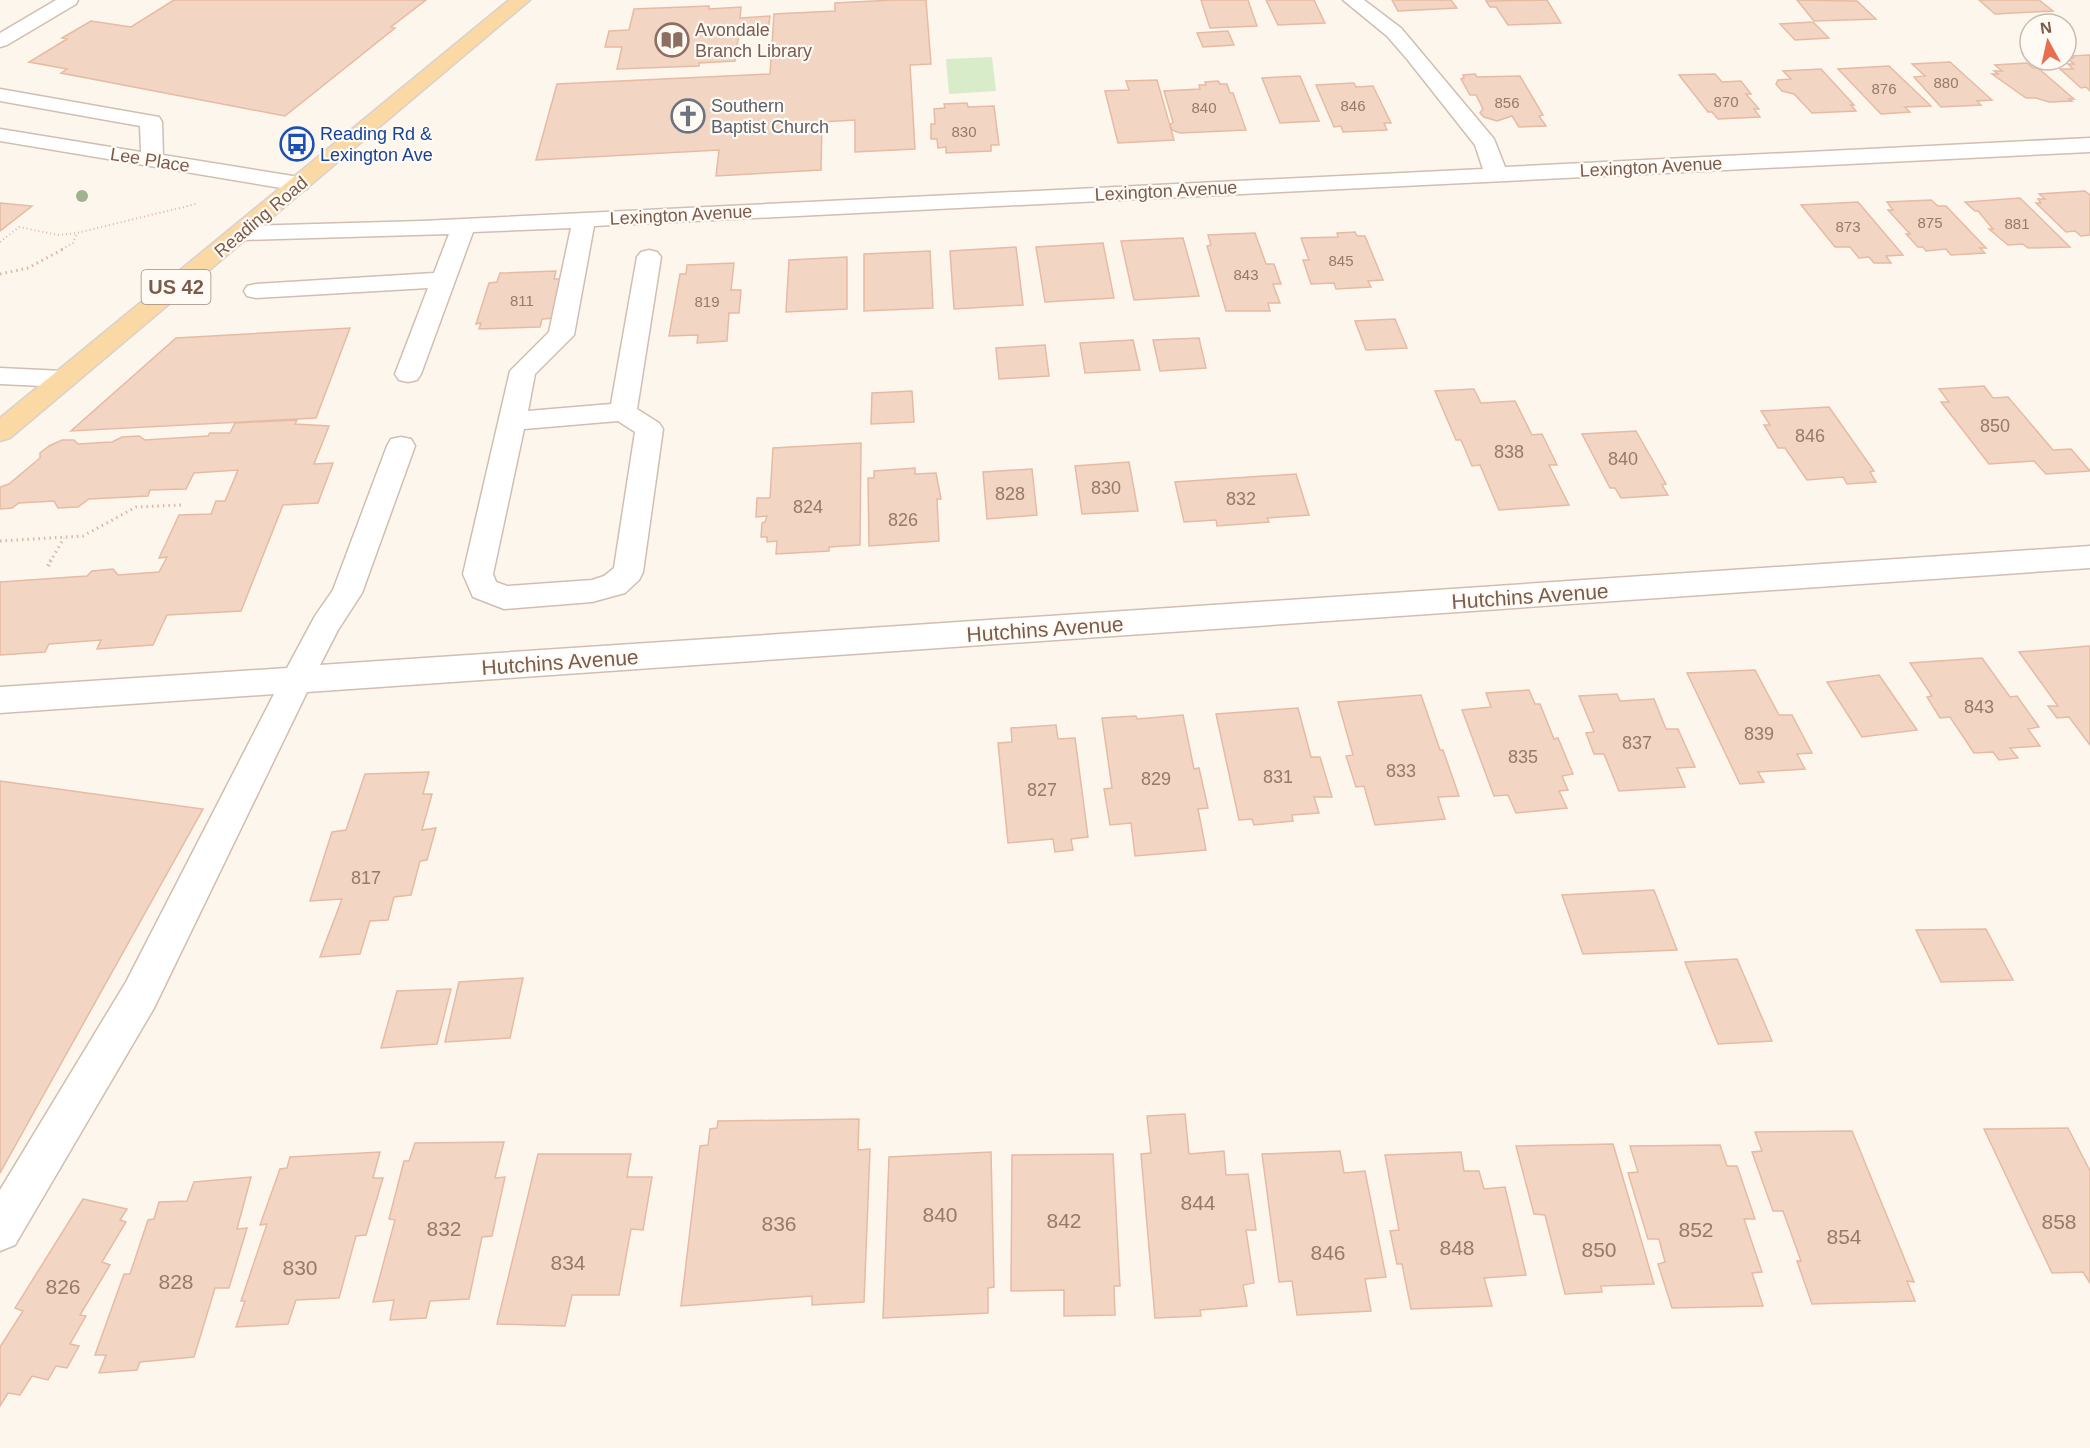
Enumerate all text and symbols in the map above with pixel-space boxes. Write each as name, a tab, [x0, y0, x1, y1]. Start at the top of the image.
north arrow	[2018, 12, 2078, 72]
text: N	[2039, 18, 2053, 37]
place label: Avondale Branch Library	[695, 20, 812, 61]
library icon: Avondale Branch Library	[654, 22, 690, 58]
house number: 880	[1933, 74, 1959, 91]
house number: 876	[1871, 80, 1897, 97]
house number: 870	[1713, 93, 1739, 110]
house number: 856	[1494, 94, 1520, 111]
place label: Southern Baptist Church	[711, 96, 829, 137]
house number: 846	[1340, 97, 1366, 114]
church icon: Southern Baptist Church	[670, 98, 706, 134]
house number: 840	[1191, 99, 1217, 116]
house number: 830	[951, 123, 977, 140]
place label: Reading Rd & Lexington Ave	[320, 124, 433, 165]
bus stop icon: Reading Rd & Lexington Ave	[279, 126, 315, 162]
street label: Lee Place	[109, 144, 191, 176]
street label: Lexington Avenue	[1579, 153, 1723, 181]
street label: Reading Road	[210, 172, 312, 262]
street label: Lexington Avenue	[1094, 177, 1238, 205]
street label: Lexington Avenue	[609, 201, 753, 229]
house number: 875	[1917, 214, 1943, 231]
house number: 881	[2004, 215, 2030, 232]
house number: 873	[1835, 218, 1861, 235]
house number: 845	[1328, 252, 1354, 269]
house number: 843	[1233, 266, 1259, 283]
road number: US 42	[142, 270, 210, 304]
house number: 811	[510, 292, 534, 309]
house number: 819	[694, 293, 720, 310]
house number: 850	[1980, 416, 2010, 436]
house number: 846	[1795, 426, 1825, 446]
house number: 838	[1494, 442, 1524, 462]
house number: 840	[1608, 449, 1638, 469]
house number: 830	[1091, 478, 1121, 498]
house number: 828	[995, 484, 1025, 504]
house number: 832	[1226, 489, 1256, 509]
house number: 824	[793, 497, 823, 517]
house number: 826	[888, 510, 918, 530]
street label: Hutchins Avenue	[1451, 579, 1609, 613]
street label: Hutchins Avenue	[966, 612, 1124, 646]
street label: Hutchins Avenue	[481, 645, 639, 679]
house number: 843	[1964, 697, 1994, 717]
house number: 839	[1744, 724, 1774, 744]
house number: 837	[1622, 733, 1652, 753]
house number: 835	[1508, 747, 1538, 767]
house number: 833	[1386, 761, 1416, 781]
house number: 831	[1263, 767, 1293, 787]
house number: 829	[1141, 769, 1171, 789]
house number: 827	[1027, 780, 1057, 800]
house number: 817	[351, 868, 381, 888]
house number: 844	[1180, 1191, 1216, 1214]
house number: 840	[922, 1203, 958, 1226]
house number: 842	[1046, 1209, 1082, 1232]
house number: 858	[2041, 1210, 2077, 1233]
house number: 836	[761, 1212, 797, 1235]
house number: 832	[426, 1217, 462, 1240]
house number: 852	[1678, 1218, 1714, 1241]
house number: 854	[1826, 1225, 1862, 1248]
house number: 848	[1439, 1236, 1475, 1259]
house number: 850	[1581, 1238, 1617, 1261]
house number: 846	[1310, 1241, 1346, 1264]
house number: 834	[550, 1251, 586, 1274]
house number: 830	[282, 1256, 318, 1279]
house number: 828	[158, 1270, 194, 1293]
house number: 826	[45, 1275, 81, 1298]

